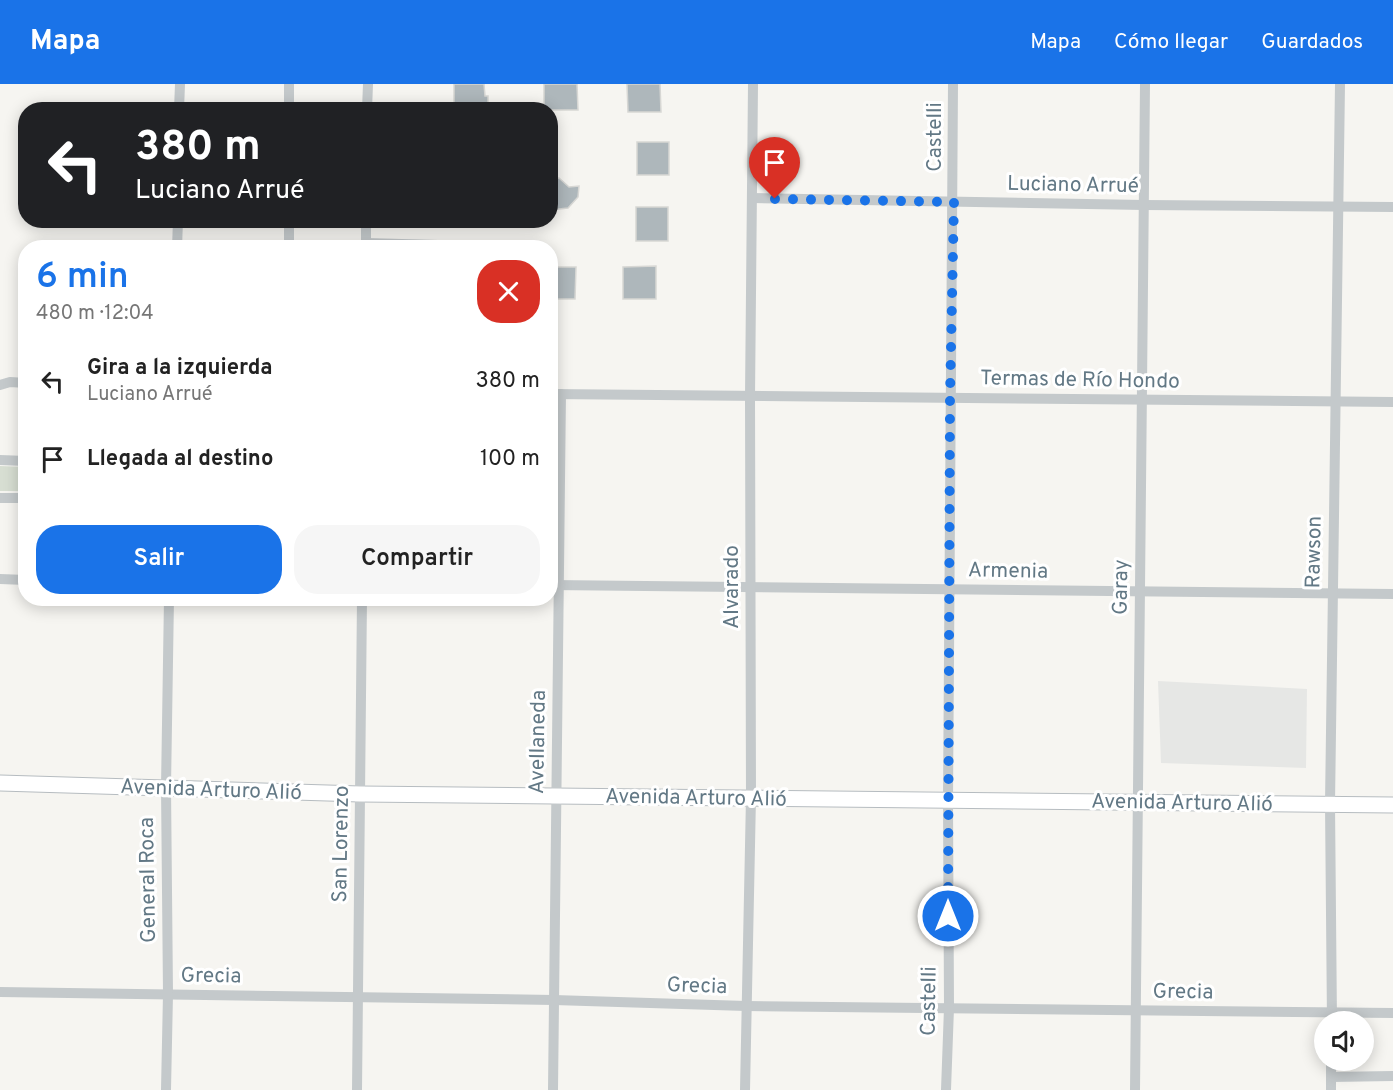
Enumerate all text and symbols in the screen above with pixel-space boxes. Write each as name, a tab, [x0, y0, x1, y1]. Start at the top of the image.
text: Mapa	[30, 24, 100, 60]
text: Mapa	[1030, 29, 1081, 56]
text: Cómo llegar	[1114, 29, 1228, 56]
text: Guardados	[1261, 29, 1363, 56]
street label: Castelli	[922, 102, 949, 172]
text: 380 m	[135, 122, 261, 175]
icon: left	[36, 126, 114, 204]
pin	[749, 137, 800, 199]
icon: arrive	[758, 146, 791, 179]
street label: Luciano Arrué	[1007, 171, 1139, 200]
text: Luciano Arrué	[135, 174, 305, 208]
text: 6 min	[36, 255, 129, 301]
button: close	[477, 260, 540, 323]
text: 480 m · 12:04	[36, 301, 154, 327]
text: Gira a la izquierda	[87, 355, 273, 382]
icon: left	[36, 365, 69, 398]
street label: Termas de Río Hondo	[980, 365, 1180, 396]
text: 380 m	[476, 368, 540, 395]
text: Luciano Arrué	[87, 382, 213, 408]
icon: arrive	[36, 443, 69, 476]
text: Llegada al destino	[87, 446, 273, 473]
text: 100 m	[480, 446, 540, 473]
street label: Rawson	[1300, 516, 1329, 589]
button: Salir	[36, 525, 282, 594]
button: Compartir	[294, 525, 540, 594]
street label: Alvarado	[719, 545, 746, 629]
street label: Armenia	[968, 557, 1048, 586]
street label: Garay	[1108, 559, 1135, 615]
street label: Avellaneda	[524, 690, 553, 794]
street label: Avenida Arturo Alió	[120, 774, 302, 807]
street label: Avenida Arturo Alió	[605, 783, 787, 814]
street label: San Lorenzo	[327, 785, 356, 903]
street label: Avenida Arturo Alió	[1091, 788, 1273, 819]
street label: General Roca	[134, 817, 163, 943]
position arrow	[916, 884, 980, 948]
street label: Grecia	[180, 962, 242, 991]
street label: Castelli	[915, 966, 944, 1036]
street label: Grecia	[666, 972, 728, 1001]
street label: Grecia	[1152, 978, 1214, 1007]
map controls	[1314, 1011, 1374, 1071]
button: sound	[1314, 1011, 1374, 1071]

